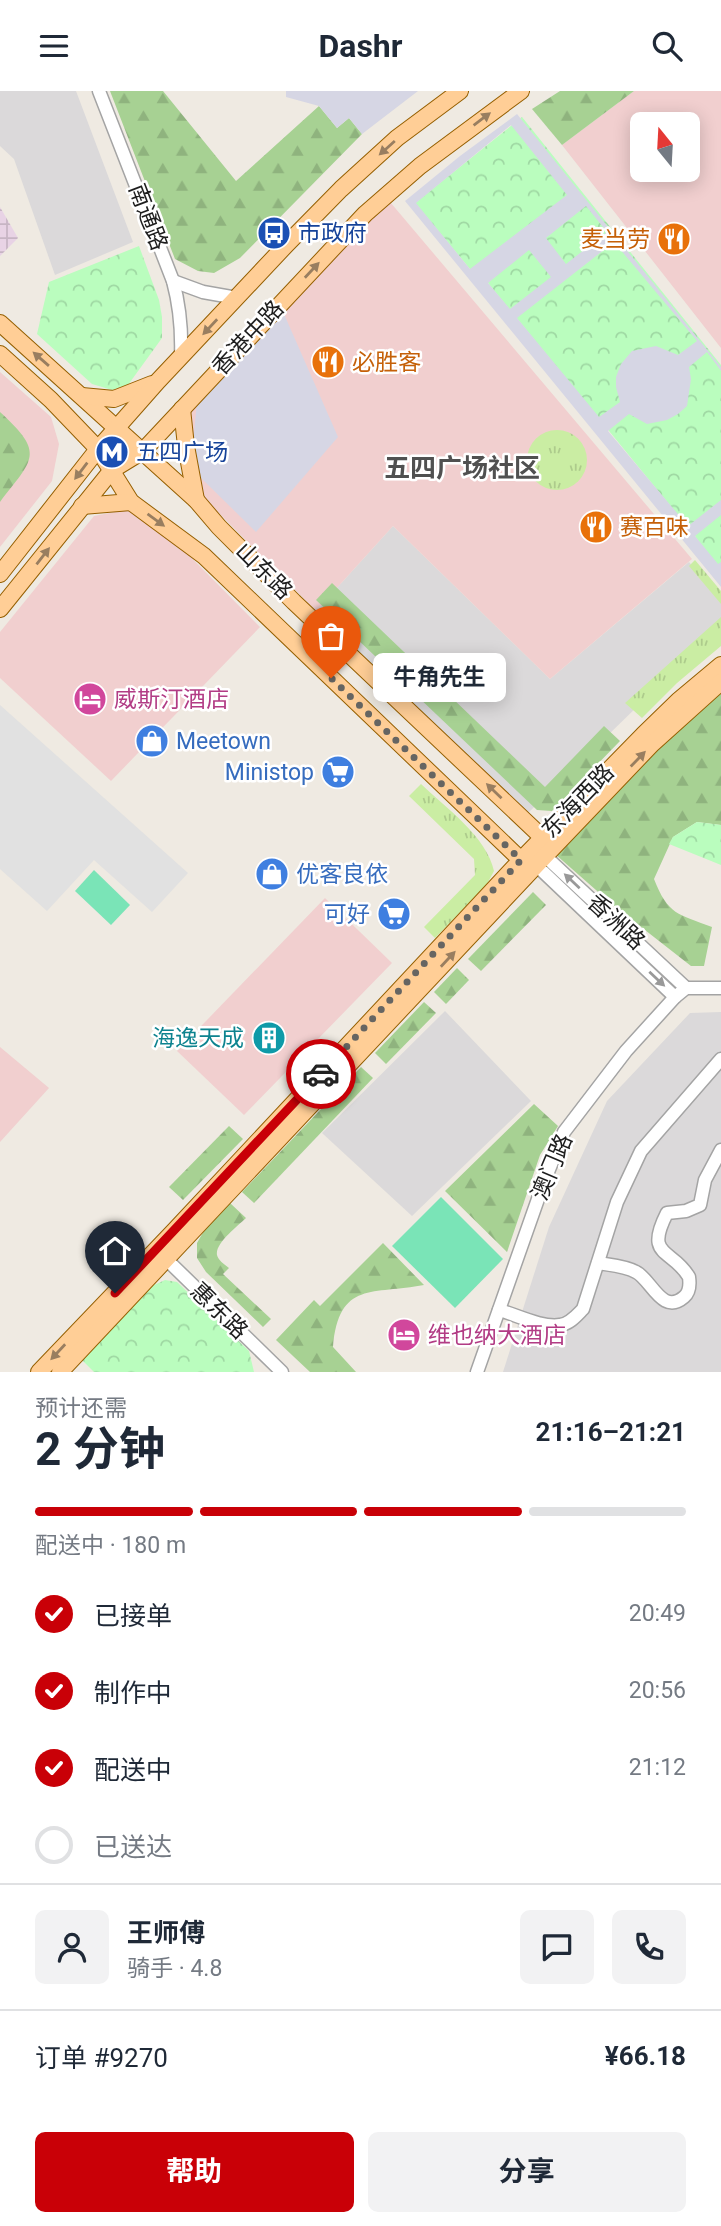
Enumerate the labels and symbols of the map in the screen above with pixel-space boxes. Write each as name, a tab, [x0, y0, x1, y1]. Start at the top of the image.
north arrow	[630, 112, 700, 182]
one-way arrow	[473, 113, 491, 127]
one-way arrow	[379, 139, 396, 155]
street label: 南通路	[123, 180, 173, 254]
bus stop icon: 市政府	[255, 214, 293, 252]
place label: 市政府	[298, 220, 367, 247]
restaurant icon: 麦当劳	[655, 220, 693, 258]
place label: 麦当劳	[581, 226, 650, 253]
one-way arrow	[304, 262, 320, 279]
street label: 香港中路	[207, 295, 289, 381]
one-way arrow	[202, 318, 218, 335]
restaurant icon: 必胜客	[309, 343, 347, 381]
place label: 必胜客	[352, 349, 421, 376]
one-way arrow	[32, 351, 50, 367]
metro station icon: 五四广场	[93, 433, 131, 471]
place label: 五四广场	[136, 439, 228, 466]
district label: 五四广场社区	[384, 453, 540, 483]
one-way arrow	[74, 461, 89, 479]
restaurant icon: 赛百味	[577, 508, 615, 546]
one-way arrow	[147, 513, 165, 527]
place label: 赛百味	[620, 514, 689, 541]
street label: 山东路	[230, 537, 298, 605]
one-way arrow	[35, 547, 49, 565]
pin	[301, 606, 361, 678]
callout: 牛角先生	[373, 653, 506, 703]
hotel icon: 威斯汀酒店	[71, 680, 109, 718]
place label: 威斯汀酒店	[114, 686, 229, 713]
shop icon: Meetown	[133, 722, 171, 760]
place label: Meetown	[176, 728, 271, 755]
one-way arrow	[630, 751, 646, 768]
supermarket icon: Ministop	[319, 753, 357, 791]
place label: Ministop	[225, 759, 314, 786]
street label: 东海西路	[536, 759, 620, 843]
one-way arrow	[486, 783, 503, 799]
shop icon: 优客良依	[253, 855, 291, 893]
place label: 优客良依	[296, 861, 388, 888]
one-way arrow	[564, 873, 581, 889]
street label: 香洲路	[582, 889, 650, 955]
supermarket icon: 可好	[375, 895, 413, 933]
place label: 可好	[324, 901, 370, 928]
one-way arrow	[439, 951, 455, 968]
one-way arrow	[648, 971, 665, 987]
building icon: 海逸天成	[250, 1019, 288, 1057]
place label: 海逸天成	[152, 1025, 244, 1052]
courier	[286, 1039, 356, 1109]
street label: 澳门路	[526, 1130, 578, 1204]
pin	[85, 1221, 145, 1293]
street label: 惠东路	[185, 1277, 253, 1345]
hotel icon: 维也纳大酒店	[385, 1316, 423, 1354]
place label: 维也纳大酒店	[428, 1322, 566, 1349]
one-way arrow	[51, 1343, 67, 1360]

